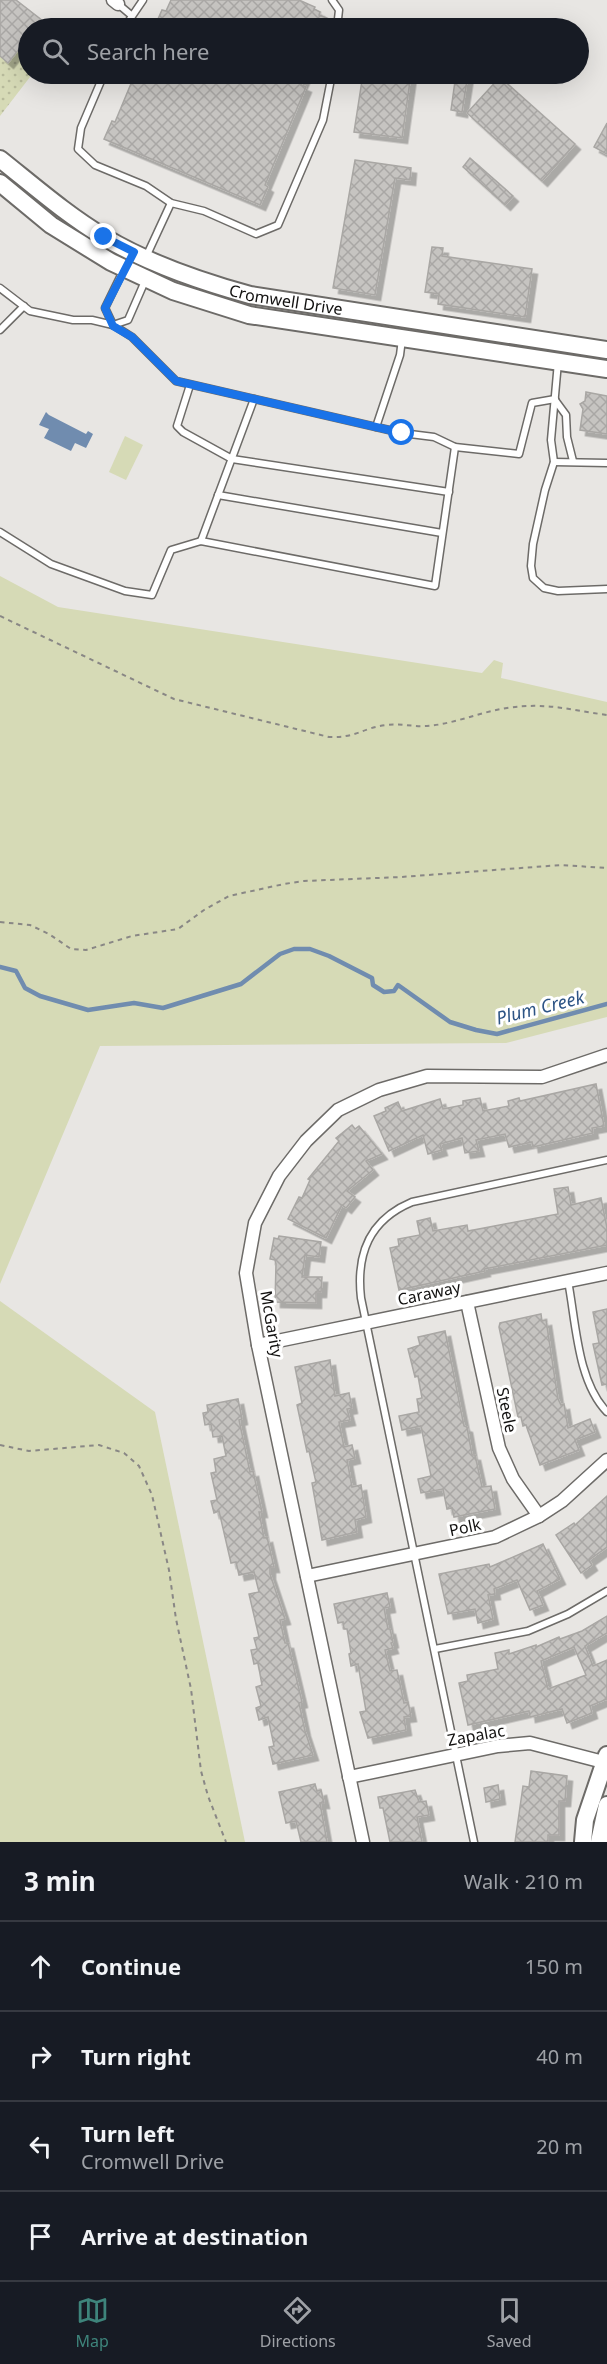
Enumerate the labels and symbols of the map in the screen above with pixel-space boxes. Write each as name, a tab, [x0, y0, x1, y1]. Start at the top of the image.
route end	[90, 223, 116, 249]
street label: Cromwell Drive	[227, 279, 344, 320]
route start	[388, 419, 414, 445]
water label: Plum Creek	[493, 984, 588, 1030]
street label: Caraway	[395, 1275, 463, 1310]
street label: McGarity	[255, 1289, 289, 1360]
street label: Steele	[491, 1385, 523, 1435]
street label: Polk	[447, 1513, 483, 1541]
street label: Zapalac	[446, 1719, 507, 1751]

